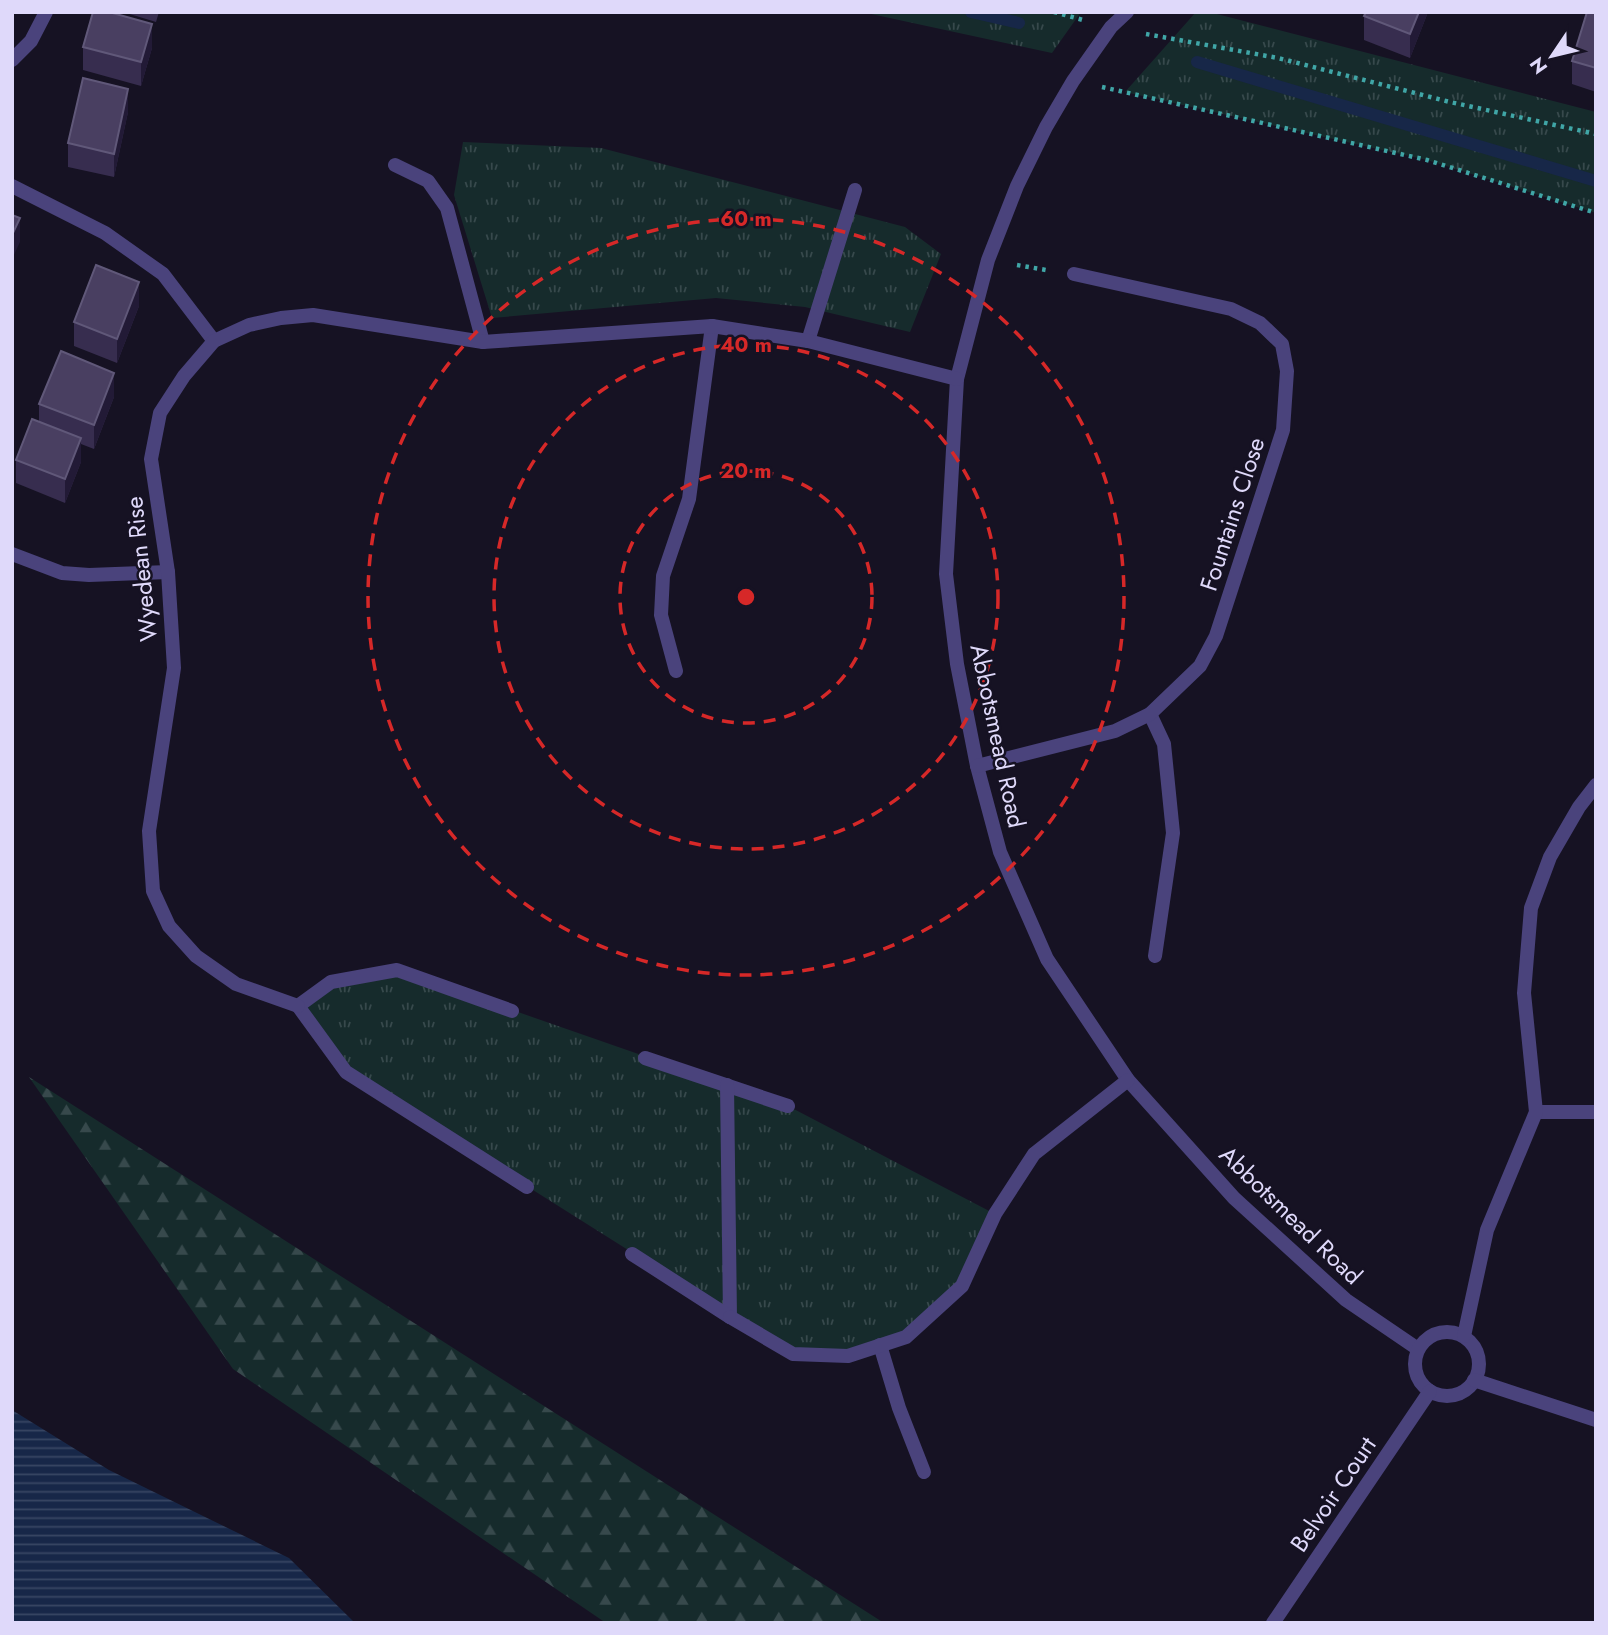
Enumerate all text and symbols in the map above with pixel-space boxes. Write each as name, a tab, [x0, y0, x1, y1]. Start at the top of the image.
north arrow	[1517, 21, 1587, 91]
text: N	[1523, 52, 1554, 79]
text: 60 m	[720, 204, 772, 234]
text: 40 m	[720, 330, 772, 360]
street label: Fountains Close	[1191, 433, 1273, 595]
text: 20 m	[720, 456, 772, 486]
street label: Wyedean Rise	[116, 495, 166, 643]
centre of rings	[734, 585, 758, 609]
street label: Abbotsmead Road	[961, 641, 1035, 831]
street label: Abbotsmead Road	[1212, 1137, 1370, 1293]
street label: Belvoir Court	[1281, 1429, 1385, 1559]

